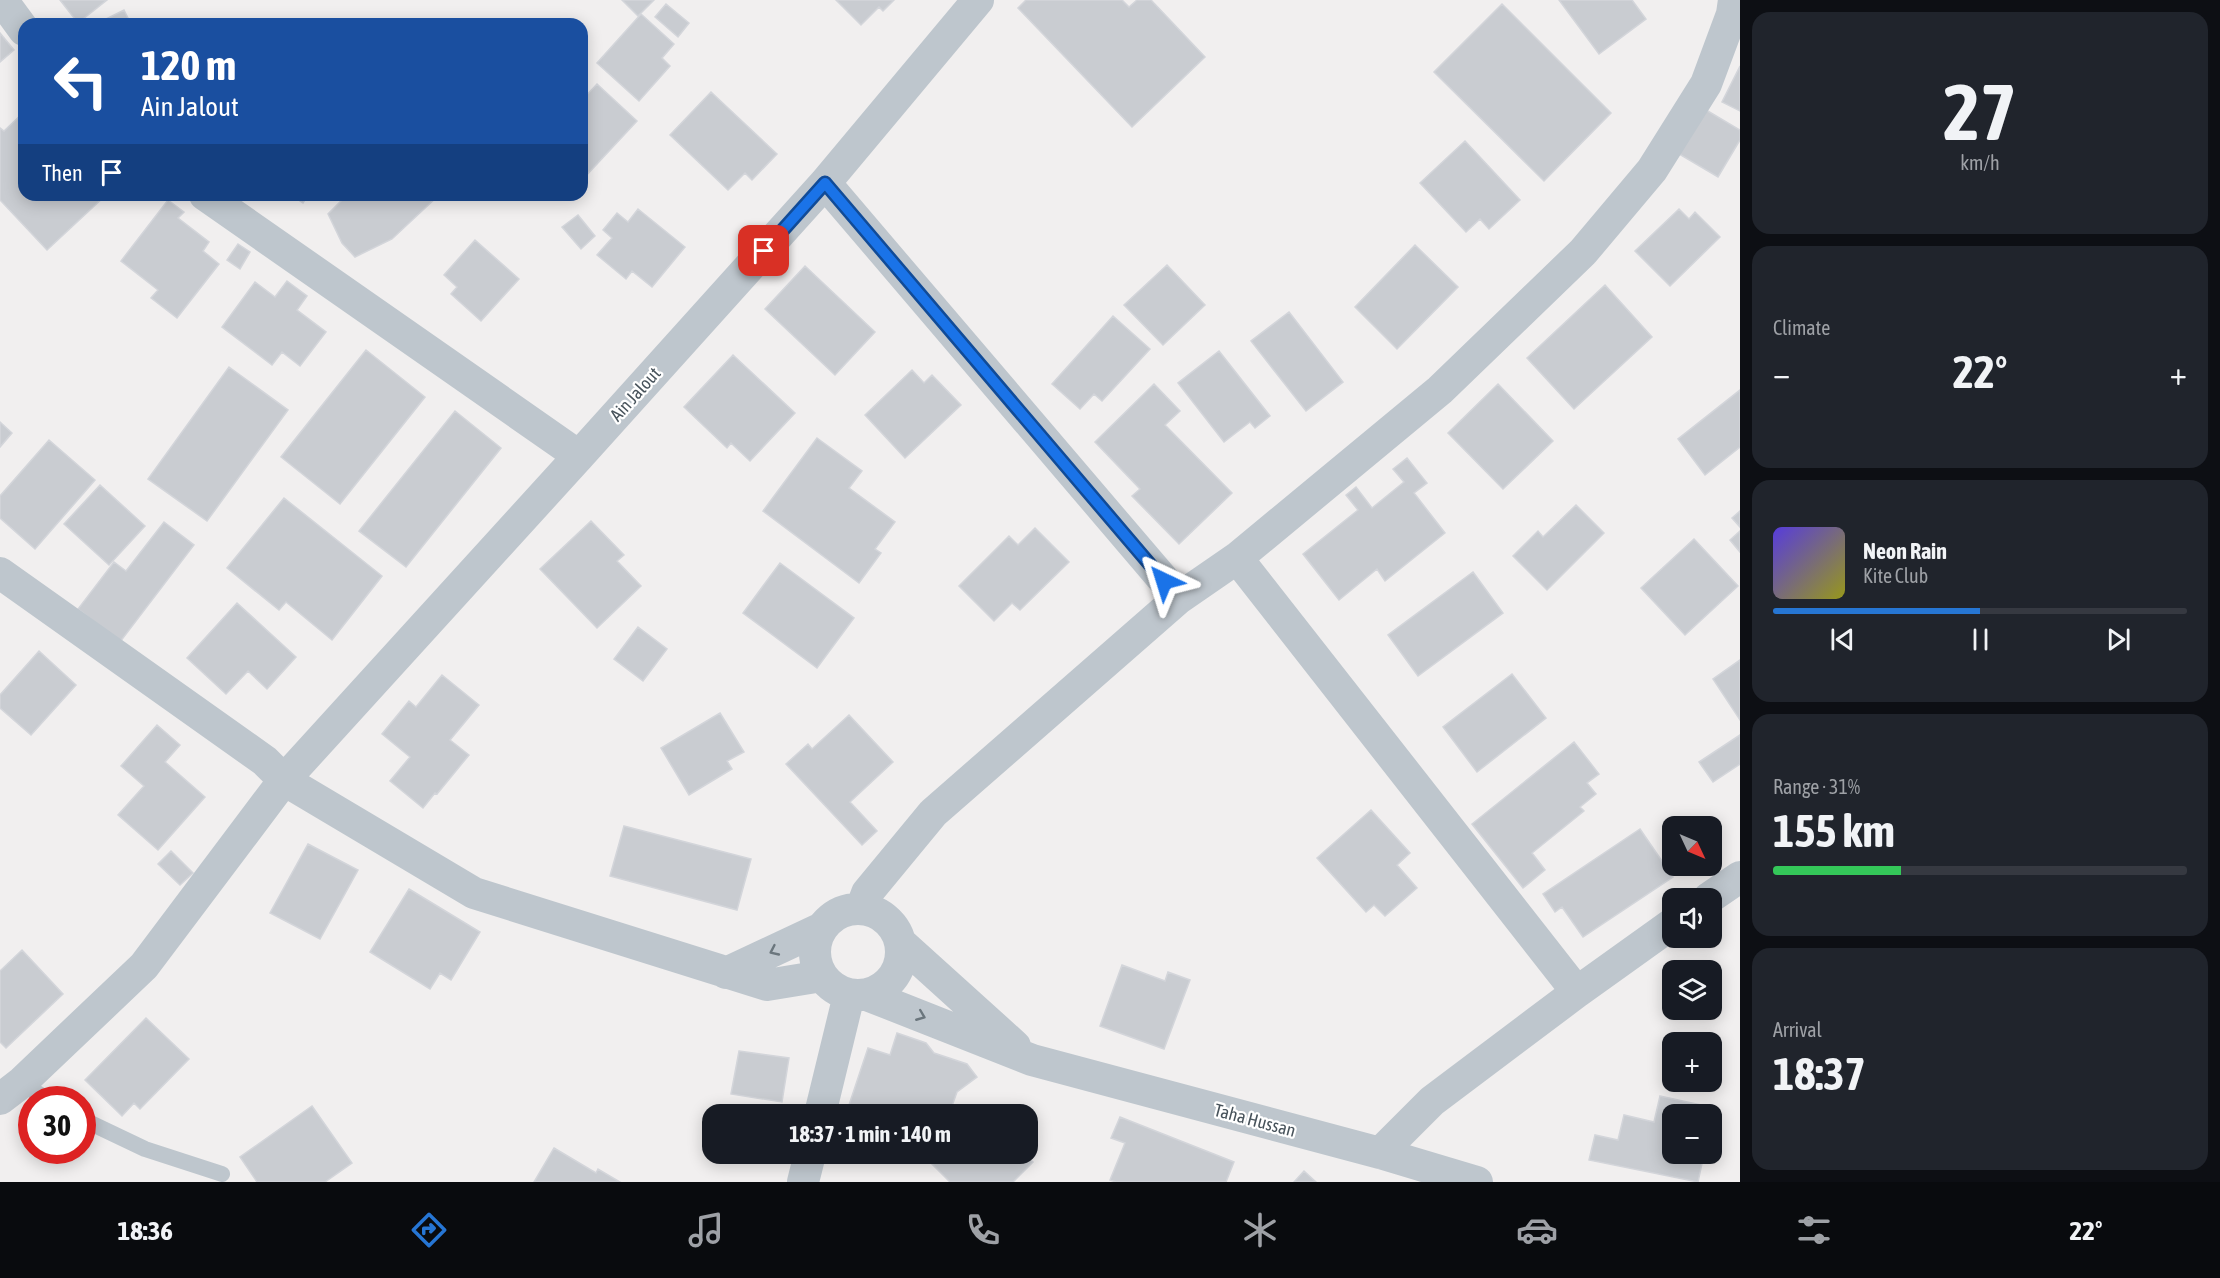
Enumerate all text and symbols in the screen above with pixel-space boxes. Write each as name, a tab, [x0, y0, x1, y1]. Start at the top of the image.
text: 120 m	[141, 41, 236, 89]
icon: left	[42, 42, 120, 120]
text: 27	[1943, 67, 2017, 157]
text: Ain Jalout	[141, 91, 239, 122]
text: km/h	[1960, 151, 2000, 174]
icon: arrive	[95, 156, 128, 189]
text: Then	[42, 160, 83, 186]
pin	[738, 225, 789, 276]
icon: arrive	[747, 234, 780, 267]
text: Climate	[1773, 316, 1830, 339]
text: 22°	[1953, 346, 2007, 398]
text: −	[1773, 354, 1790, 392]
text: +	[2170, 354, 2187, 392]
street label: Ain Jalout	[605, 363, 665, 425]
text: Neon Rain	[1863, 538, 1947, 564]
position arrow	[1132, 549, 1196, 613]
text: Kite Club	[1863, 564, 1928, 587]
icon: previous	[1826, 623, 1859, 656]
icon: pause	[1964, 623, 1997, 656]
icon: next	[2102, 623, 2135, 656]
text: Range · 31%	[1773, 775, 1860, 798]
text: 155 km	[1773, 805, 1895, 857]
north arrow	[1662, 816, 1722, 876]
map controls	[1662, 816, 1722, 1164]
button: sound	[1662, 888, 1722, 948]
one-way arrow	[769, 943, 780, 955]
button: layers	[1662, 960, 1722, 1020]
one-way arrow	[915, 1009, 926, 1022]
text: Arrival	[1773, 1018, 1822, 1041]
button: +	[1662, 1032, 1722, 1092]
text: 18:37	[1773, 1048, 1866, 1100]
speed limit sign: 30	[18, 1086, 96, 1164]
street label: Taha Hussan	[1212, 1099, 1298, 1141]
button: −	[1662, 1104, 1722, 1164]
text: 18:37 · 1 min · 140 m	[789, 1121, 951, 1147]
icon: directions	[408, 1209, 450, 1251]
icon: music	[685, 1209, 727, 1251]
icon: phone	[962, 1209, 1004, 1251]
icon: climate	[1239, 1209, 1281, 1251]
icon: car	[1516, 1209, 1558, 1251]
icon: filters	[1793, 1209, 1835, 1251]
text: 18:36	[117, 1215, 173, 1246]
text: 22°	[2070, 1215, 2102, 1246]

